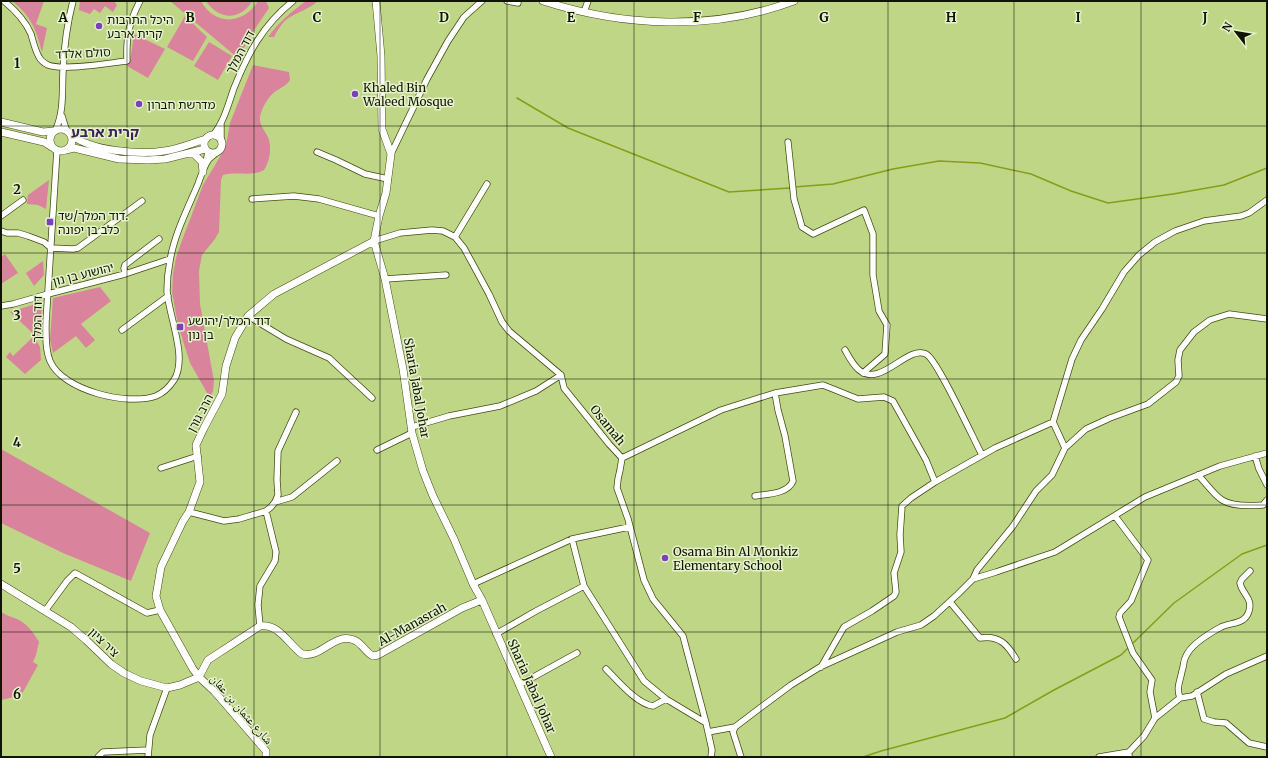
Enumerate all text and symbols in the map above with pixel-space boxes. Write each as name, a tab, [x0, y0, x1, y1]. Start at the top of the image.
text: A	[57, 9, 68, 26]
text: B	[185, 9, 195, 26]
text: C	[313, 9, 322, 26]
text: D	[439, 9, 449, 26]
text: E	[567, 9, 576, 26]
text: F	[693, 9, 701, 26]
text: G	[819, 9, 829, 26]
text: H	[946, 9, 957, 26]
text: I	[1075, 9, 1081, 26]
text: J	[1201, 9, 1208, 26]
place label: היכל התרבות קרית ארבע	[107, 12, 174, 41]
north arrow	[1216, 12, 1256, 52]
text: N	[1219, 19, 1236, 34]
marker: היכל התרבות קרית ארבע	[94, 21, 104, 31]
street label: דוד המלך	[222, 27, 258, 76]
street label: סולם אלדד	[55, 44, 111, 62]
text: 1	[14, 55, 20, 72]
place label: Khaled Bin Waleed Mosque	[362, 80, 453, 109]
marker: Khaled Bin Waleed Mosque	[350, 89, 360, 99]
place label: מדרשת חברון	[147, 97, 216, 112]
marker: מדרשת חברון	[134, 99, 144, 109]
district label: קרית ארבע	[71, 123, 139, 141]
text: 2	[13, 181, 21, 198]
place label: דוד המלך/שד. כלב בן יפונה	[58, 208, 128, 237]
marker: דוד המלך/שד. כלב בן יפונה	[45, 217, 55, 227]
street label: יהושוע בן נון	[51, 259, 115, 289]
street label: דוד המלך	[29, 295, 45, 343]
text: 3	[13, 307, 21, 324]
place label: דוד המלך/יהושע בן נון	[188, 313, 271, 342]
marker: דוד המלך/יהושע בן נון	[175, 322, 185, 332]
street label: Sharia Jabal Johar	[401, 337, 433, 440]
street label: הרב גורן	[184, 391, 216, 435]
street label: Osamah	[587, 402, 629, 448]
text: 4	[13, 434, 22, 451]
place label: Osama Bin Al Monkiz Elementary School	[673, 544, 799, 573]
marker: Osama Bin Al Monkiz Elementary School	[660, 553, 670, 563]
text: 5	[13, 560, 21, 577]
street label: Al-Manasrah	[374, 599, 449, 649]
street label: ציר ציון	[86, 624, 123, 660]
street label: Sharia Jabal Johar	[504, 637, 560, 736]
street label: شارع عثمان بن عفان	[207, 671, 277, 748]
text: 6	[13, 686, 21, 703]

